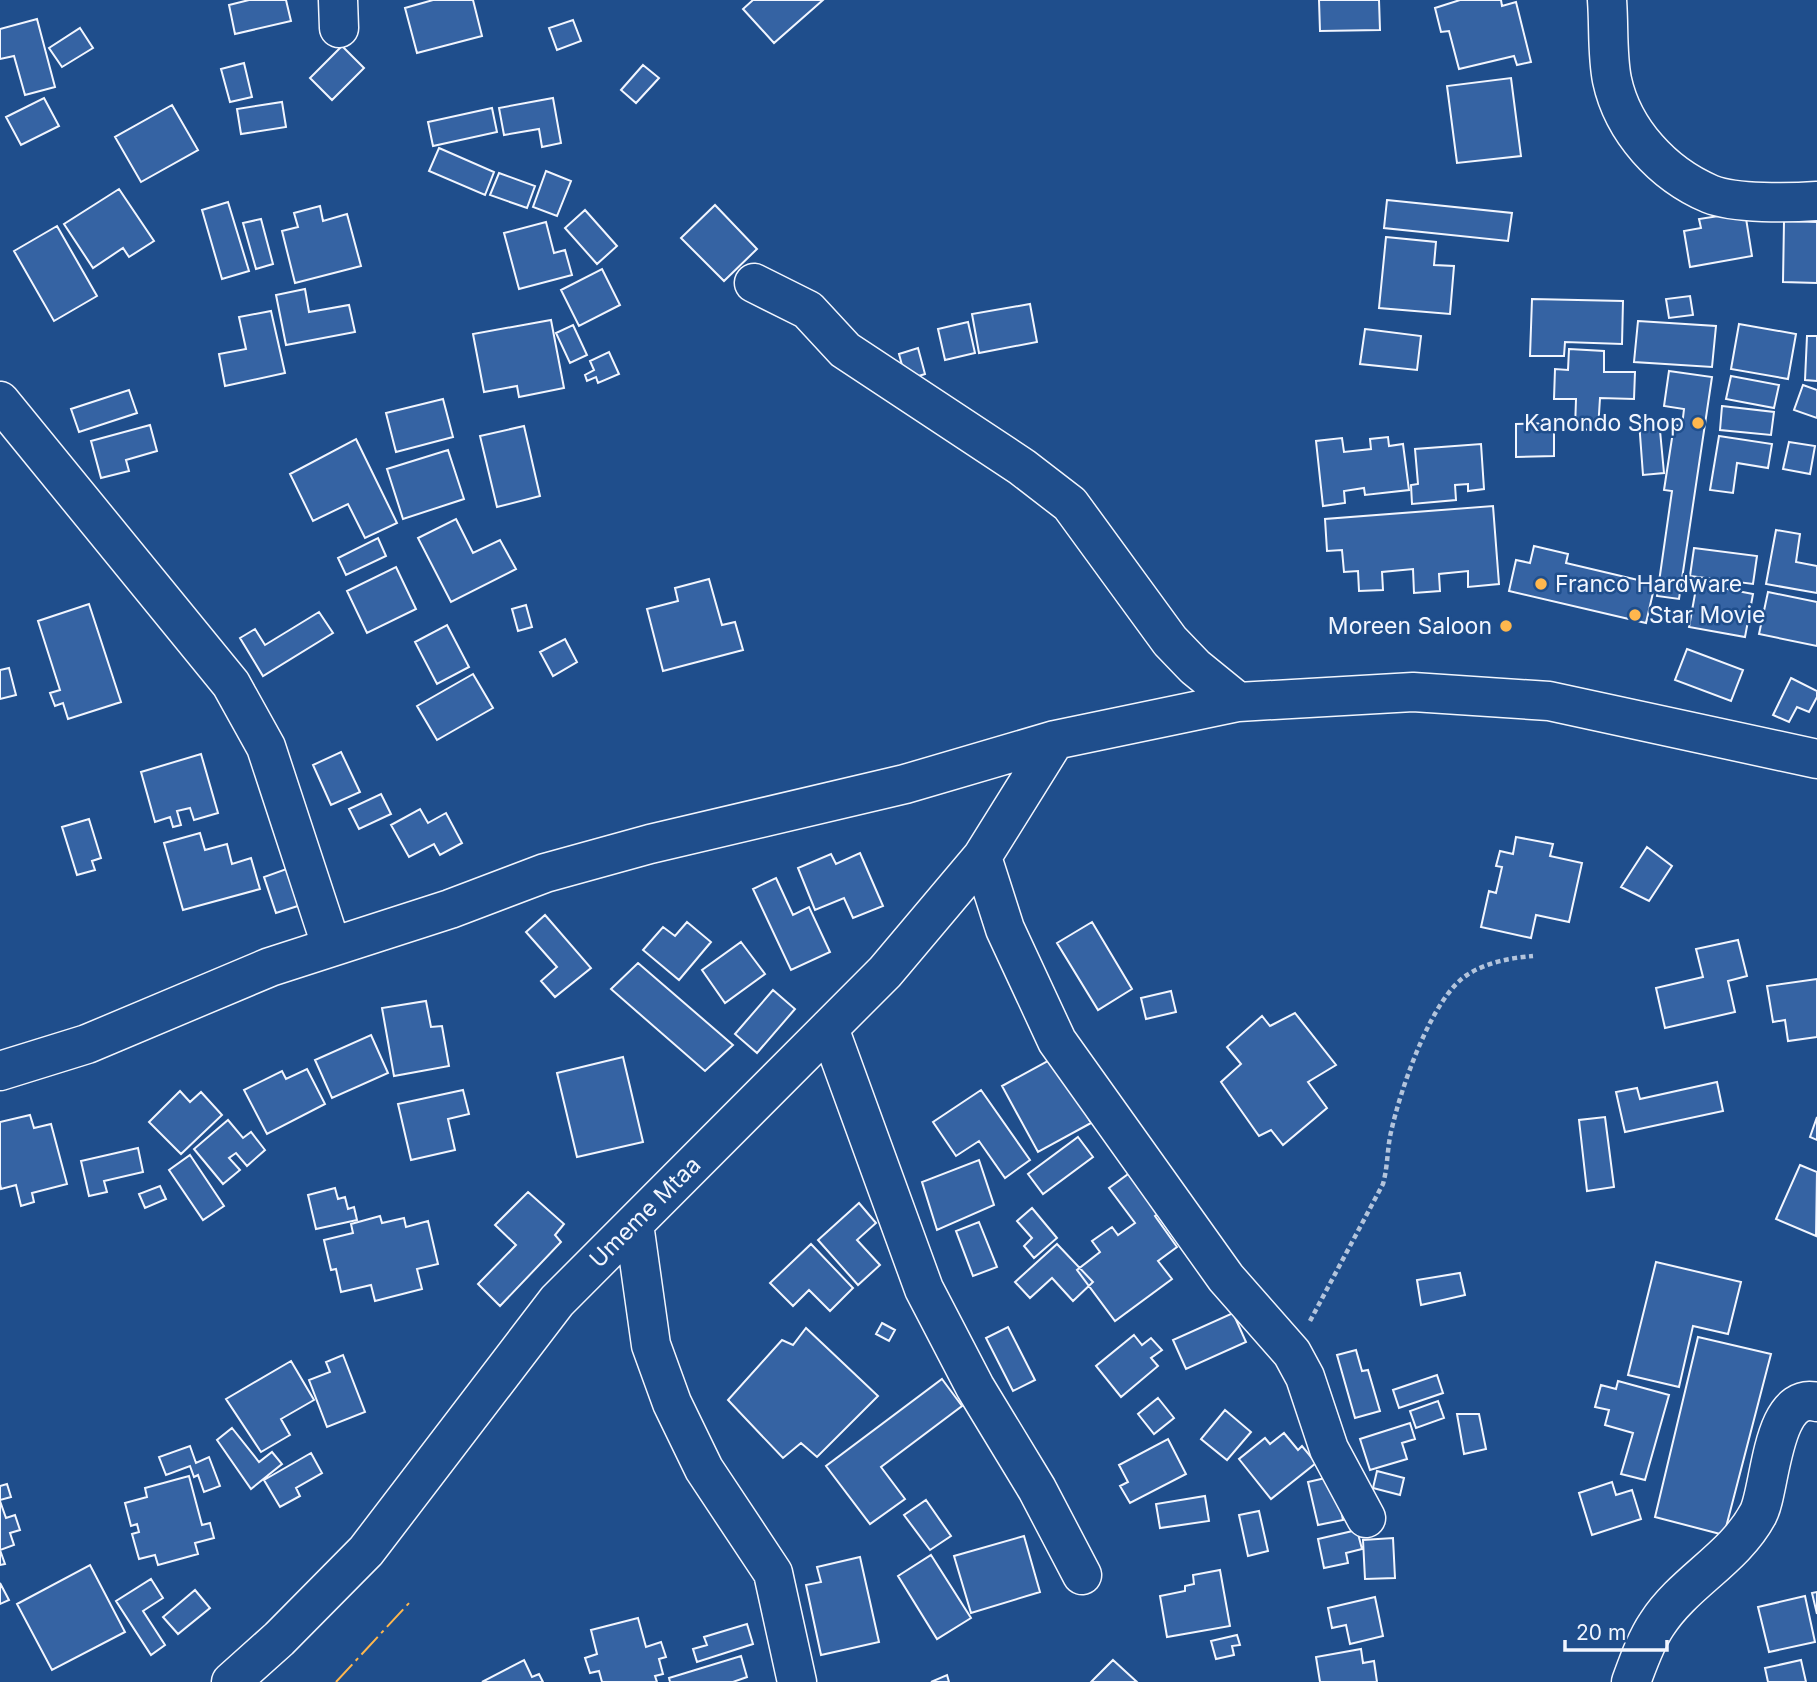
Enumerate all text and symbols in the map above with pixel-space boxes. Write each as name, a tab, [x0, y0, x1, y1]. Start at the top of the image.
place label: Kanondo Shop	[1524, 409, 1684, 437]
marker: Kanondo Shop	[1690, 415, 1706, 431]
place label: Franco Hardware	[1555, 570, 1742, 598]
marker: Franco Hardware	[1533, 576, 1549, 592]
place label: Star Movie	[1649, 601, 1765, 629]
marker: Star Movie	[1627, 607, 1643, 623]
place label: Moreen Saloon	[1328, 612, 1492, 640]
marker: Moreen Saloon	[1498, 618, 1514, 634]
street label: Umeme Mtaa	[584, 1151, 706, 1273]
scale bar	[1565, 1608, 1666, 1652]
text: 20 m	[1576, 1620, 1626, 1645]

